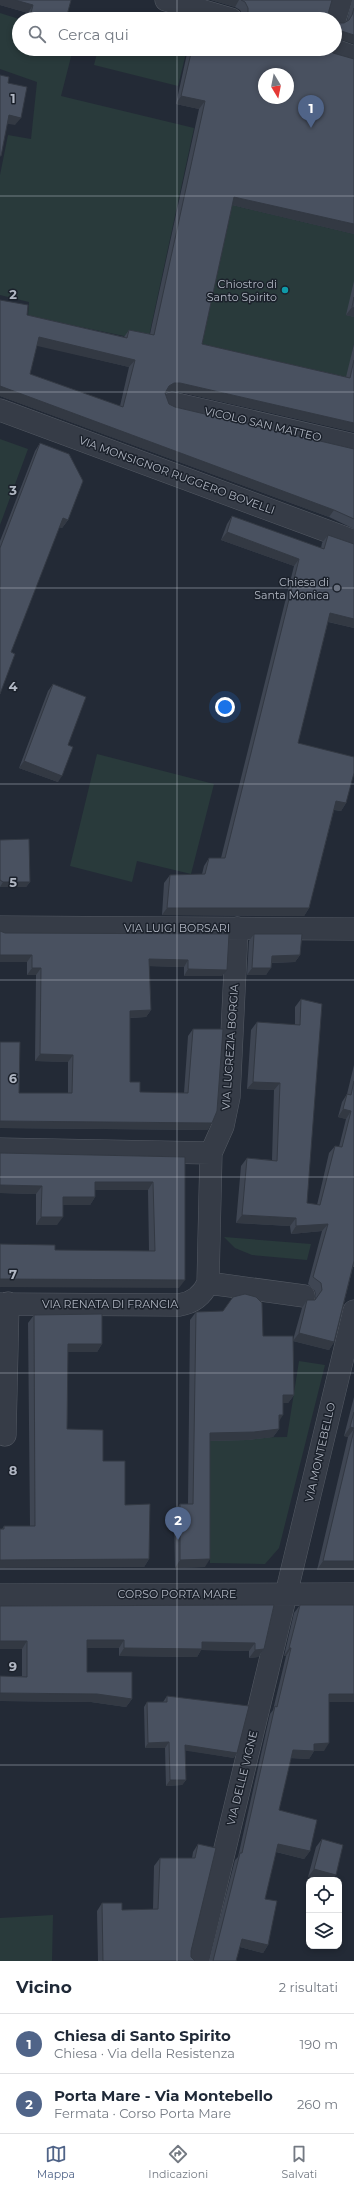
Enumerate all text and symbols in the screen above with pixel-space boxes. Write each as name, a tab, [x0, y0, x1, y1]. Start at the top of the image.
search box	[12, 12, 342, 56]
icon: search	[26, 23, 48, 45]
text: Cerca qui	[58, 25, 129, 44]
north arrow	[258, 68, 294, 104]
text: 1	[10, 90, 16, 106]
pin: 1	[298, 95, 324, 128]
place label: Chiostro di Santo Spirito	[207, 277, 277, 304]
marker: Chiostro di Santo Spirito	[280, 285, 290, 295]
text: 2	[9, 286, 17, 302]
street label: VICOLO SAN MATTEO	[203, 404, 323, 444]
street label: VIA MONSIGNOR RUGGERO BOVELLI	[77, 433, 277, 517]
text: 3	[8, 482, 17, 498]
place label: Chiesa di Santa Monica	[254, 575, 329, 602]
marker: Chiesa di Santa Monica	[332, 583, 342, 593]
text: 4	[9, 678, 18, 694]
your location	[215, 697, 235, 717]
text: 5	[9, 874, 17, 890]
street label: VIA LUIGI BORSARI	[124, 921, 230, 935]
street label: VIA LUCREZIA BORGIA	[219, 983, 241, 1110]
text: 6	[9, 1070, 18, 1086]
text: 7	[9, 1266, 17, 1282]
street label: VIA RENATA DI FRANCIA	[42, 1297, 178, 1311]
street label: VIA MONTEBELLO	[302, 1401, 338, 1503]
text: 8	[9, 1462, 18, 1478]
pin: 2	[165, 1507, 191, 1540]
street label: CORSO PORTA MARE	[118, 1587, 236, 1601]
text: 9	[9, 1658, 17, 1674]
street label: VIA DELLE VIGNE	[223, 1729, 261, 1827]
map controls	[306, 1877, 342, 1949]
button: locate	[306, 1877, 342, 1913]
button: layers	[306, 1913, 342, 1949]
text: Vicino	[16, 1977, 72, 1997]
text: 2 risultati	[279, 1979, 338, 1995]
text: Chiesa di Santo Spirito	[54, 2026, 231, 2045]
text: 1	[26, 2036, 32, 2052]
text: 190 m	[300, 2036, 338, 2052]
text: Chiesa · Via della Resistenza	[54, 2045, 235, 2061]
text: Porta Mare - Via Montebello	[54, 2086, 273, 2105]
text: 2	[25, 2096, 33, 2112]
text: 260 m	[297, 2096, 338, 2112]
text: Fermata · Corso Porta Mare	[54, 2105, 231, 2121]
tab: Mappa	[37, 2143, 75, 2181]
tab: Indicazioni	[148, 2143, 208, 2181]
tab: Salvati	[281, 2143, 317, 2181]

